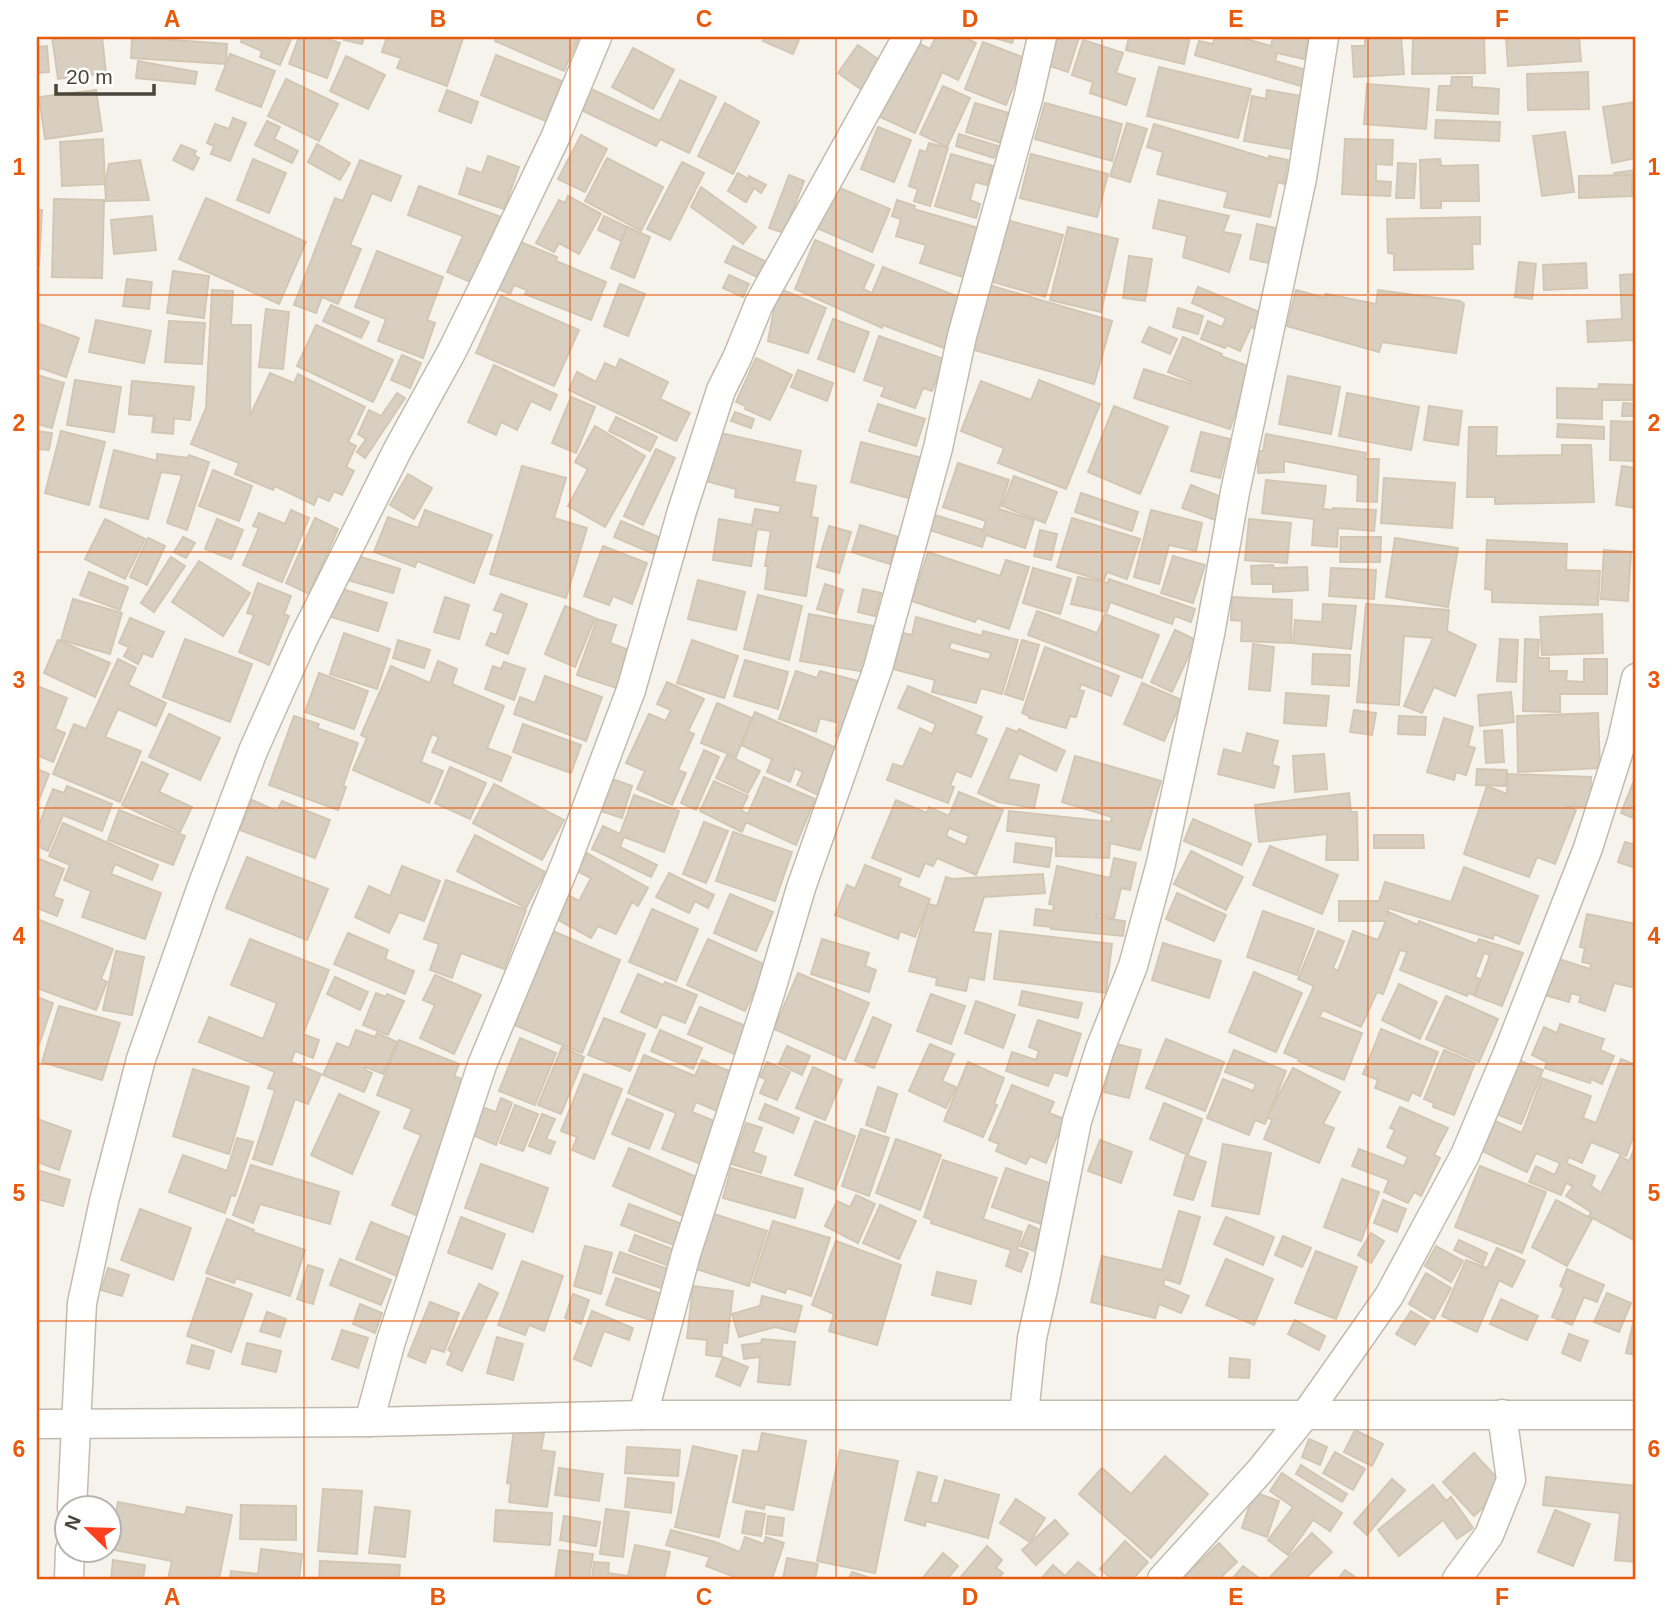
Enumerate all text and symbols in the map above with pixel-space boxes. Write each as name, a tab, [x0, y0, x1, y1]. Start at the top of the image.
text: A	[164, 6, 180, 32]
text: B	[430, 6, 446, 32]
text: C	[696, 6, 712, 32]
text: D	[962, 6, 978, 32]
text: E	[1228, 6, 1244, 32]
text: F	[1495, 6, 1509, 32]
scale bar	[56, 52, 154, 96]
text: 20 m	[66, 65, 113, 88]
text: 1	[13, 154, 26, 180]
text: 1	[1648, 154, 1661, 180]
text: 2	[13, 410, 25, 436]
text: 2	[1648, 410, 1660, 436]
text: 3	[13, 667, 25, 693]
text: 3	[1648, 667, 1660, 693]
text: 4	[13, 923, 26, 949]
text: 4	[1648, 923, 1661, 949]
text: 5	[13, 1180, 26, 1206]
text: 5	[1648, 1180, 1661, 1206]
text: 6	[13, 1436, 25, 1462]
text: 6	[1648, 1436, 1660, 1462]
north arrow	[52, 1494, 122, 1564]
text: N	[60, 1512, 85, 1533]
text: A	[164, 1584, 180, 1610]
text: B	[430, 1584, 446, 1610]
text: C	[696, 1584, 712, 1610]
text: D	[962, 1584, 978, 1610]
text: E	[1228, 1584, 1244, 1610]
text: F	[1495, 1584, 1509, 1610]

